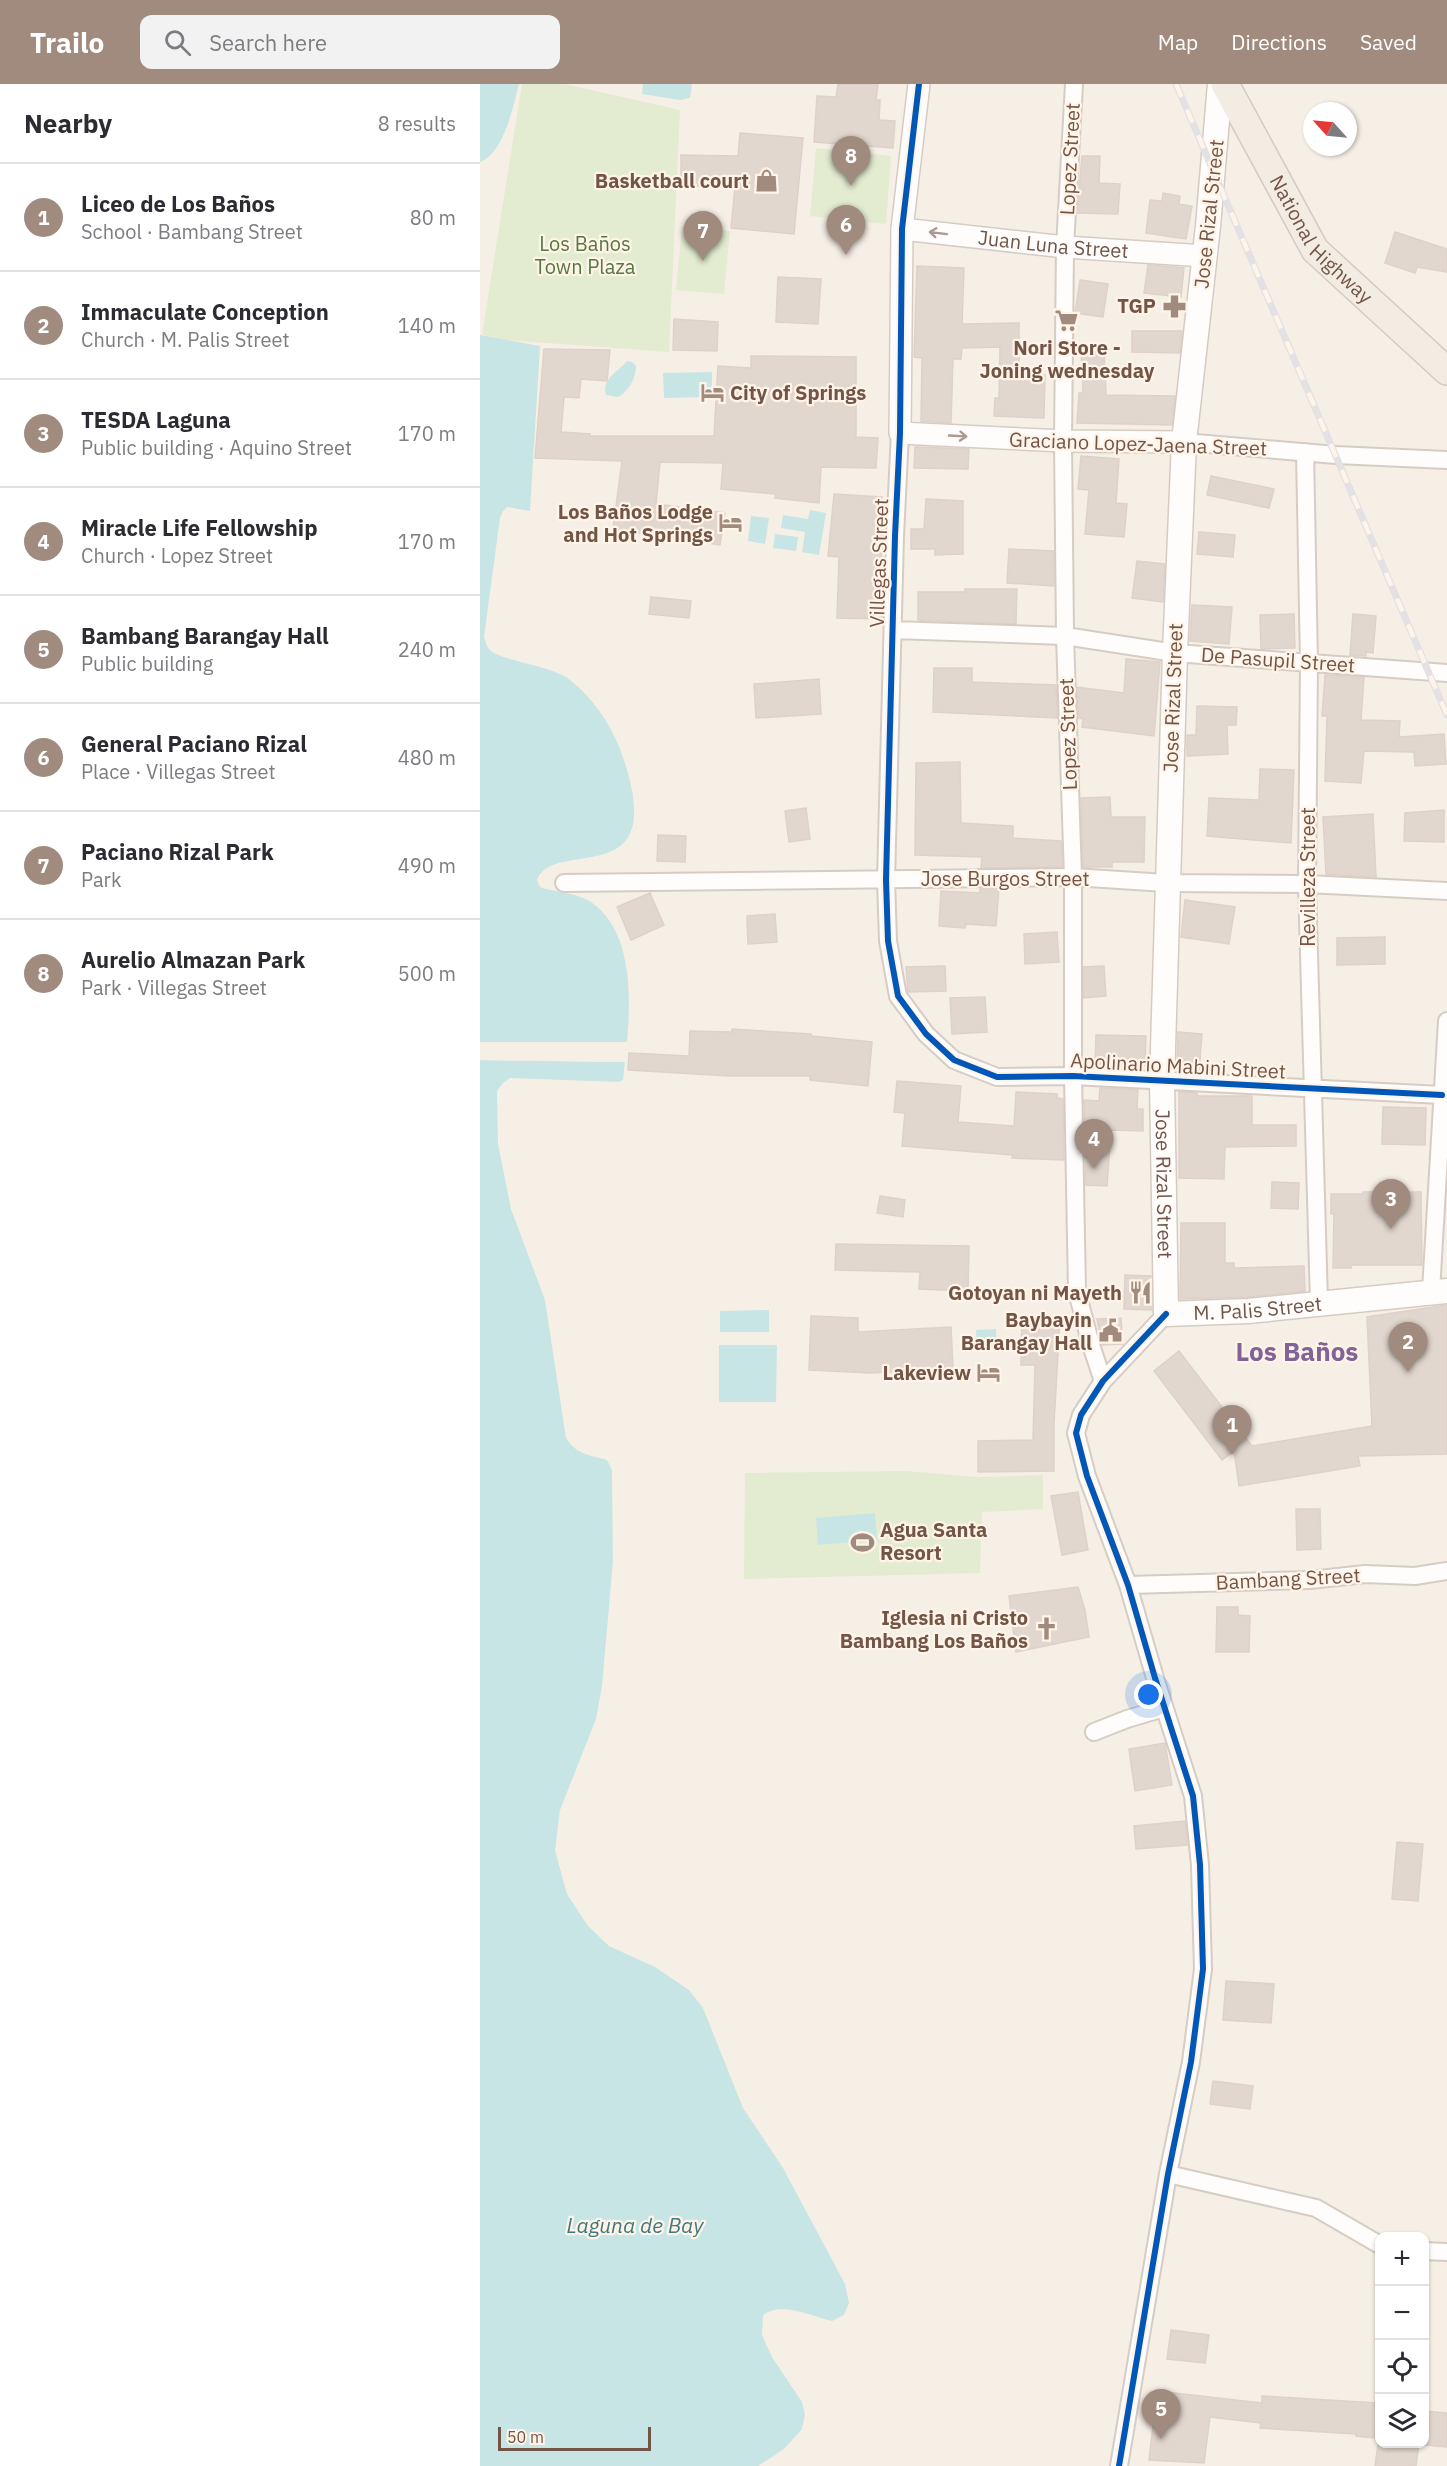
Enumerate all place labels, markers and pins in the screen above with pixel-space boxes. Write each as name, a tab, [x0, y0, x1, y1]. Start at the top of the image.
pin: 8	[832, 136, 871, 186]
place label: Basketball court	[595, 167, 749, 194]
shop icon: Basketball court	[754, 168, 780, 194]
pin: 6	[826, 206, 866, 255]
pin: 7	[684, 212, 722, 261]
place label: TGP	[1117, 292, 1156, 319]
pharmacy icon: TGP	[1161, 293, 1187, 319]
supermarket icon: Nori Store - Joning wednesday	[1054, 307, 1080, 333]
place label: Nori Store - Joning wednesday	[979, 334, 1155, 384]
place label: City of Springs	[730, 379, 866, 406]
hotel icon: City of Springs	[699, 380, 725, 406]
place label: Los Baños Lodge and Hot Springs	[558, 498, 713, 548]
hotel icon: Los Baños Lodge and Hot Springs	[718, 510, 744, 536]
pin: 4	[1074, 1120, 1114, 1169]
pin: 3	[1372, 1180, 1410, 1229]
place label: Gotoyan ni Mayeth	[948, 1279, 1122, 1306]
restaurant icon: Gotoyan ni Mayeth	[1127, 1280, 1153, 1306]
place label: Baybayin Barangay Hall	[961, 1306, 1092, 1356]
public building icon: Baybayin Barangay Hall	[1097, 1318, 1123, 1344]
pin: 2	[1388, 1322, 1428, 1372]
place label: Lakeview	[882, 1359, 971, 1386]
hotel icon: Lakeview	[976, 1360, 1002, 1386]
pin: 1	[1212, 1406, 1251, 1455]
place label: Agua Santa Resort	[880, 1516, 988, 1566]
sports icon: Agua Santa Resort	[849, 1529, 875, 1555]
place label: Iglesia ni Cristo Bambang Los Baños	[840, 1604, 1028, 1654]
church icon: Iglesia ni Cristo Bambang Los Baños	[1033, 1616, 1059, 1642]
pin: 5	[1142, 2390, 1180, 2439]

